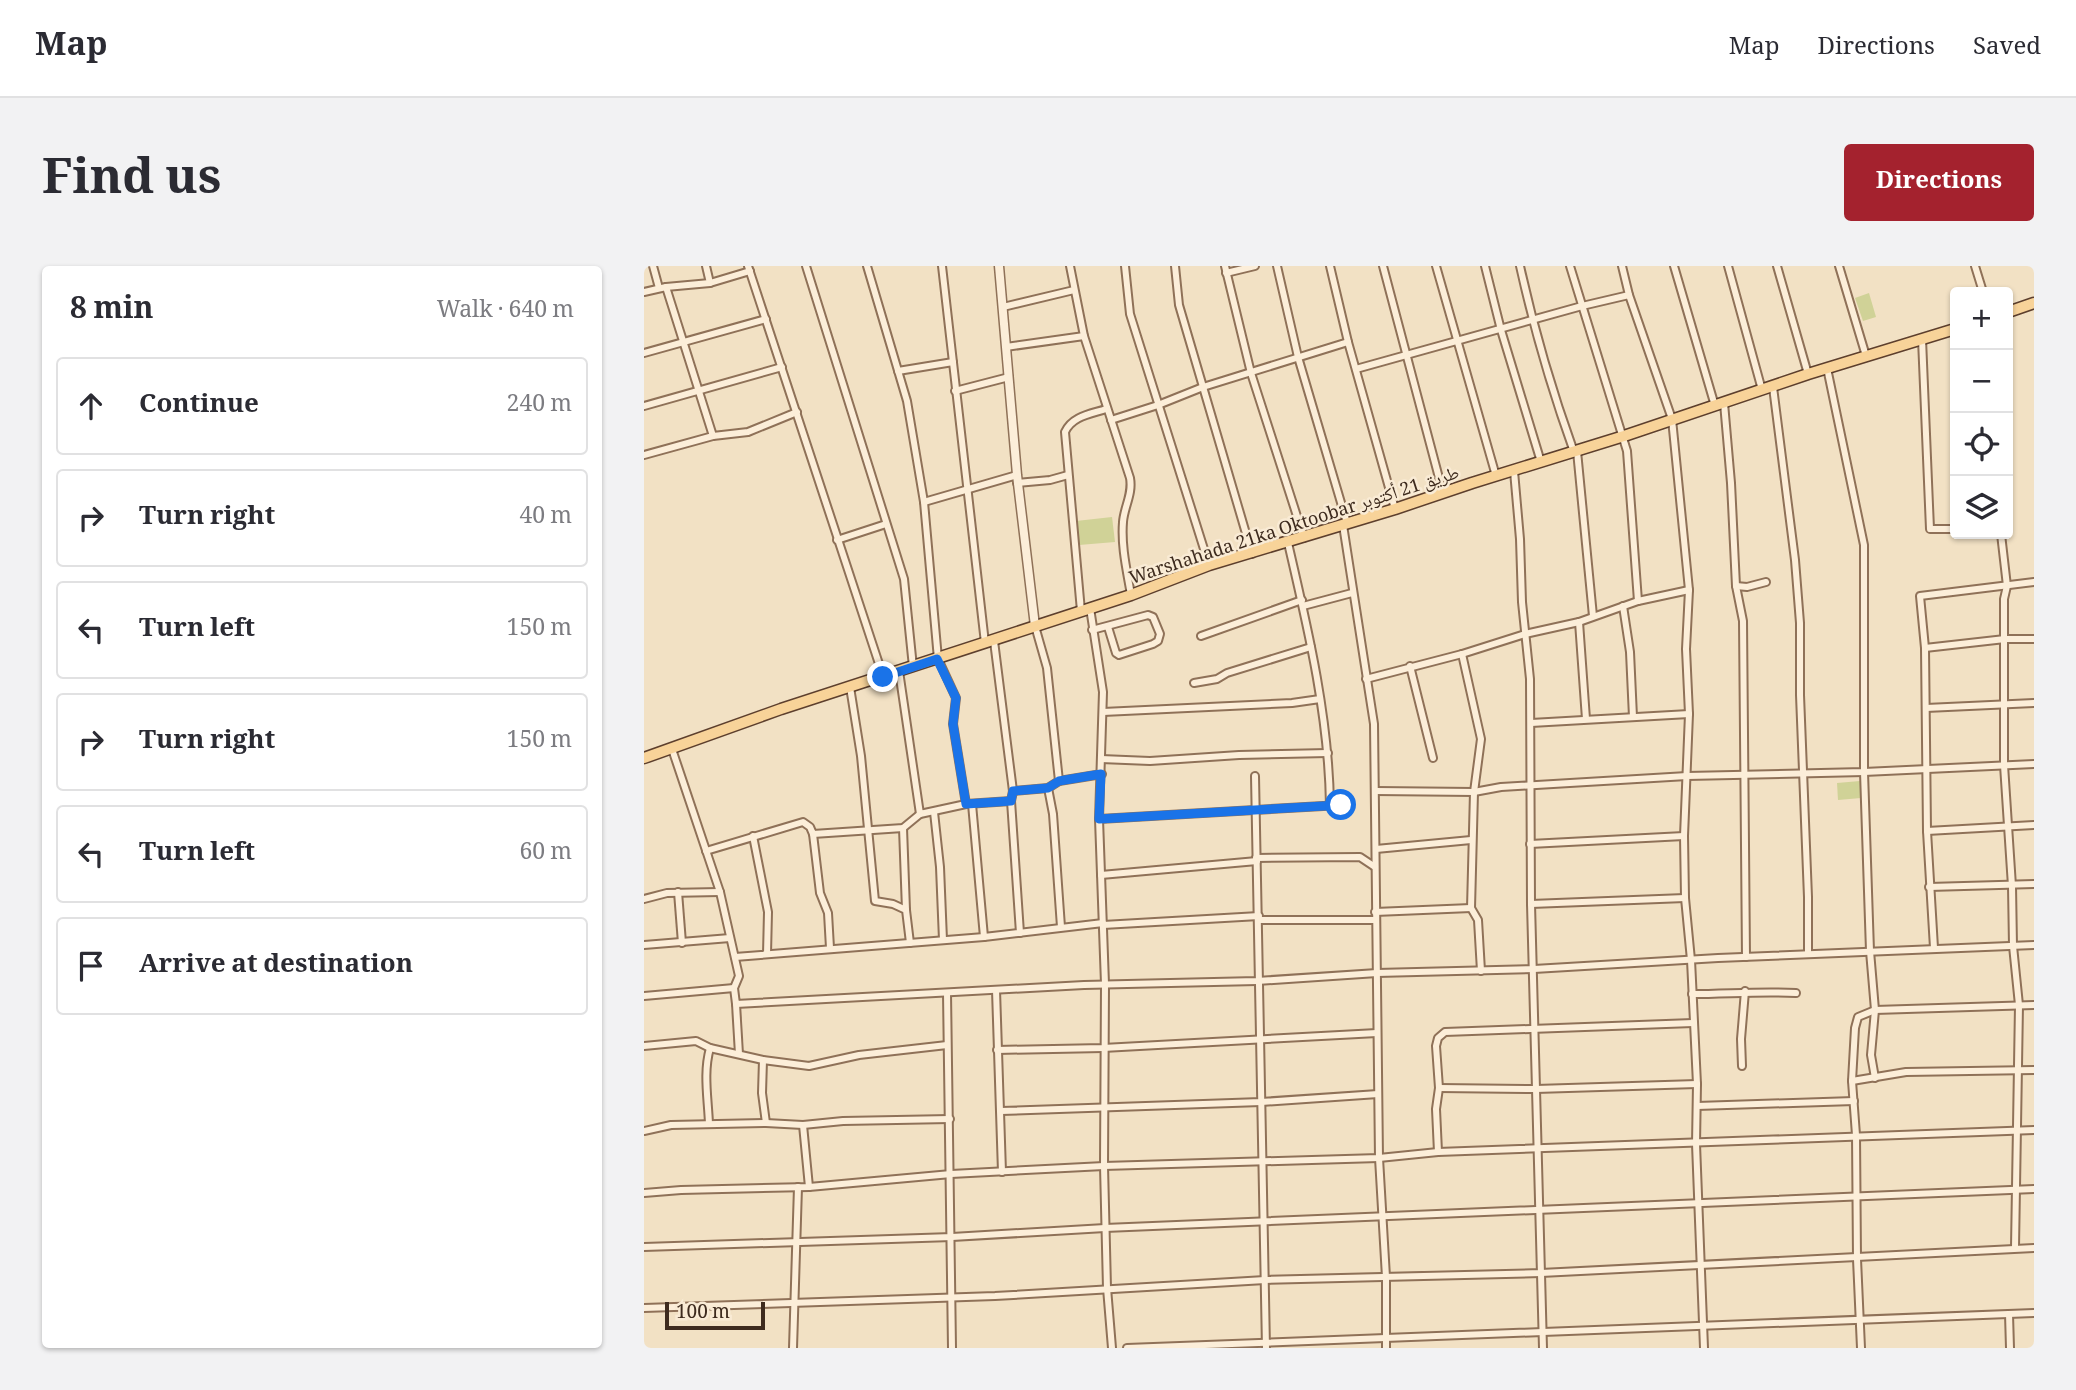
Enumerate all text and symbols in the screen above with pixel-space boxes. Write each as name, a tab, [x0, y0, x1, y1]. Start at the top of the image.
text: Map	[35, 20, 108, 76]
text: Map	[1729, 28, 1780, 69]
text: Directions	[1818, 28, 1935, 69]
text: Saved	[1973, 28, 2041, 69]
text: Find us	[42, 141, 221, 224]
button: Directions	[1844, 144, 2034, 221]
text: 8 min	[70, 286, 154, 337]
map controls	[1950, 287, 2013, 539]
button: +	[1950, 287, 2013, 350]
text: Walk · 640 m	[437, 292, 574, 332]
button: −	[1950, 350, 2013, 413]
text: Continue	[139, 384, 259, 428]
text: 240 m	[507, 386, 572, 426]
icon: ahead	[72, 387, 110, 425]
button: locate	[1950, 413, 2013, 476]
street label: Warshahada 21ka Oktoobar طريق 21 أكتوبر	[1126, 459, 1464, 595]
button: layers	[1950, 476, 2013, 539]
text: Turn right	[139, 496, 275, 540]
text: 40 m	[519, 498, 572, 538]
icon: right	[72, 499, 110, 537]
text: Turn left	[139, 608, 255, 652]
text: 150 m	[507, 610, 572, 650]
icon: left	[72, 611, 110, 649]
route end	[867, 661, 898, 692]
text: Turn right	[139, 720, 275, 764]
text: 150 m	[507, 722, 572, 762]
icon: right	[72, 723, 110, 761]
route start	[1325, 789, 1356, 820]
text: Turn left	[139, 832, 255, 876]
text: 60 m	[519, 834, 572, 874]
icon: left	[72, 835, 110, 873]
text: Arrive at destination	[139, 944, 413, 988]
icon: arrive	[72, 947, 110, 985]
text: 100 m	[676, 1298, 730, 1330]
scale bar	[665, 1299, 765, 1331]

